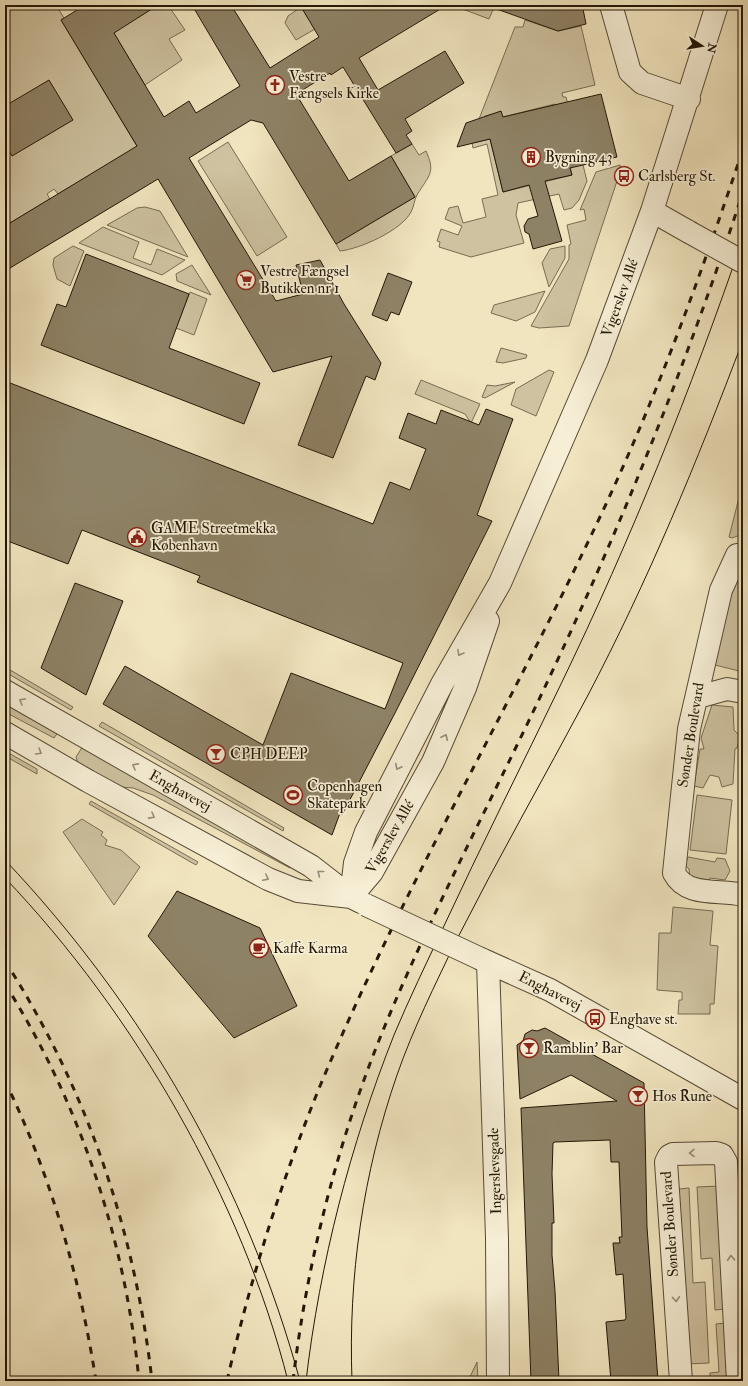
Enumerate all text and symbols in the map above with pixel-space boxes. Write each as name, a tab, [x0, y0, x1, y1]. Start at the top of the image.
north arrow	[682, 26, 722, 66]
text: N	[704, 41, 719, 55]
place label: Vestre Fængsels Kirke	[289, 67, 379, 103]
church icon: Vestre Fængsels Kirke	[264, 74, 286, 96]
building icon: Bygning 43	[520, 146, 542, 168]
place label: Bygning 43	[545, 148, 612, 167]
bus stop icon: Carlsberg St.	[613, 165, 635, 187]
place label: Carlsberg St.	[638, 167, 716, 186]
street label: Vigerslev Allé	[597, 256, 643, 340]
place label: Vestre Fængsel Butikken nr 1	[260, 262, 349, 298]
supermarket icon: Vestre Fængsel Butikken nr 1	[235, 269, 257, 291]
place label: GAME Streetmekka København	[151, 519, 277, 555]
public building icon: GAME Streetmekka København	[126, 526, 148, 548]
one-way arrow	[457, 649, 464, 656]
street label: Sønder Boulevard	[673, 681, 709, 789]
one-way arrow	[19, 699, 26, 706]
one-way arrow	[440, 733, 448, 741]
bar icon: CPH DEEP	[205, 743, 227, 765]
place label: CPH DEEP	[230, 745, 308, 764]
one-way arrow	[35, 748, 42, 755]
one-way arrow	[132, 763, 139, 770]
one-way arrow	[395, 763, 403, 771]
street label: Enghavevej	[145, 766, 215, 816]
place label: Copenhagen Skatepark	[307, 777, 382, 814]
sports icon: Copenhagen Skatepark	[282, 784, 304, 806]
street label: Vigerslev Allé	[361, 796, 419, 877]
one-way arrow	[148, 812, 155, 819]
one-way arrow	[317, 870, 325, 877]
one-way arrow	[262, 873, 270, 881]
cafe icon: Kaffe Karma	[248, 937, 270, 959]
place label: Kaffe Karma	[273, 939, 349, 958]
street label: Enghavevej	[515, 967, 585, 1015]
bus stop icon: Enghave st.	[584, 1008, 606, 1030]
place label: Enghave st.	[609, 1010, 677, 1029]
bar icon: Ramblin' Bar	[518, 1037, 540, 1059]
place label: Ramblin' Bar	[543, 1039, 623, 1058]
bar icon: Hos Rune	[627, 1085, 649, 1107]
place label: Hos Rune	[652, 1087, 712, 1106]
street label: Ingerslevsgade	[484, 1127, 506, 1215]
one-way arrow	[689, 1149, 695, 1157]
street label: Sønder Boulevard	[657, 1170, 683, 1278]
one-way arrow	[726, 1255, 735, 1261]
one-way arrow	[671, 1296, 680, 1302]

